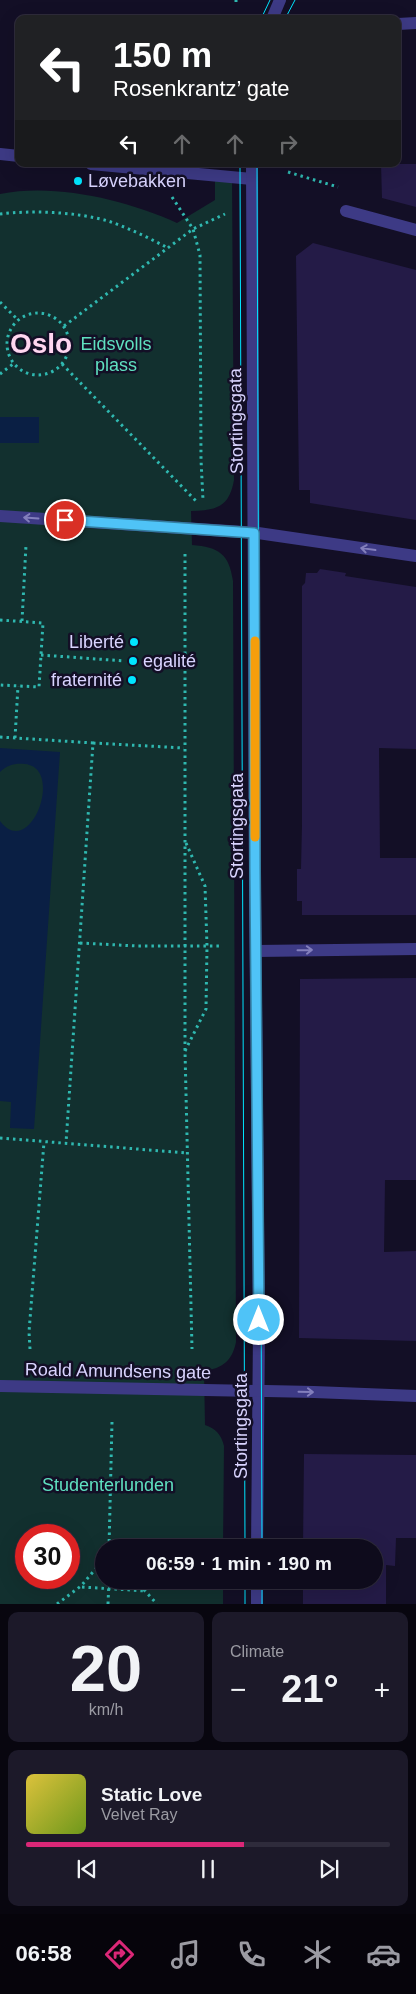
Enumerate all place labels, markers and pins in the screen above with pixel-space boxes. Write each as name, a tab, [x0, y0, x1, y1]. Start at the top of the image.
place label: Løvebakken	[88, 171, 186, 191]
marker: Løvebakken	[72, 175, 84, 187]
pin	[44, 499, 86, 541]
place label: Liberté	[69, 632, 124, 652]
marker: Liberté	[128, 636, 140, 648]
place label: egalité	[143, 651, 196, 671]
marker: egalité	[127, 655, 139, 667]
place label: fraternité	[51, 670, 122, 690]
marker: fraternité	[126, 674, 138, 686]

